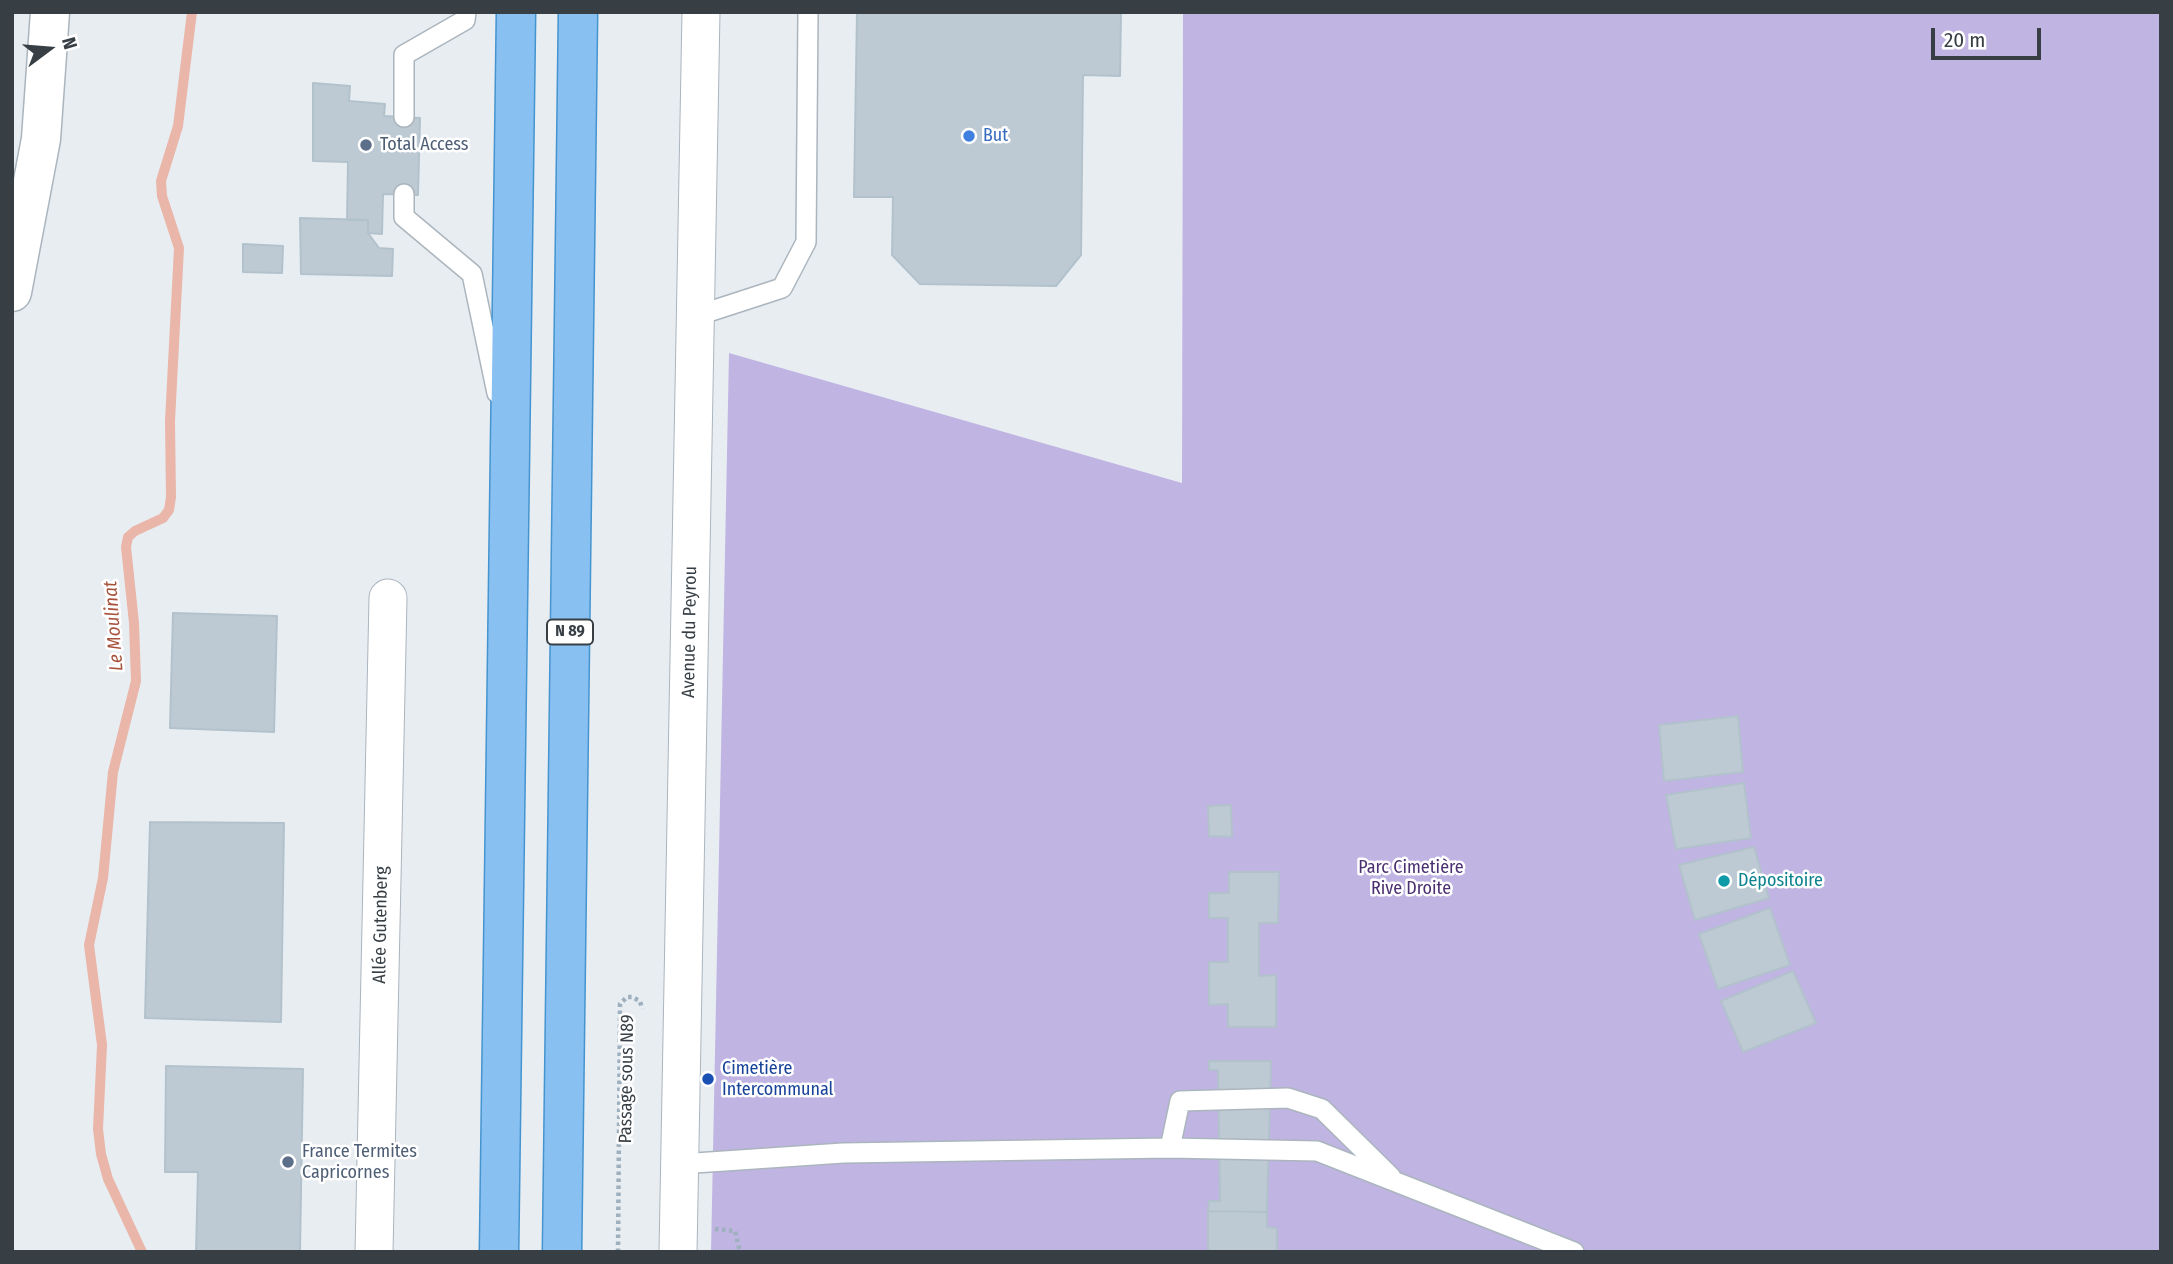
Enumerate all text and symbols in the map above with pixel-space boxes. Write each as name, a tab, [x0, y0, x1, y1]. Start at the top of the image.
north arrow	[14, 14, 84, 84]
scale bar	[1935, 14, 2045, 58]
text: 20 m	[1944, 27, 1985, 53]
text: N	[57, 34, 82, 52]
place label: But	[983, 125, 1008, 147]
marker: But	[961, 128, 977, 144]
place label: Total Access	[380, 134, 468, 156]
marker: Total Access	[358, 137, 374, 153]
street label: Avenue du Peyrou	[678, 566, 702, 698]
water label: Le Moulinat	[99, 580, 129, 672]
road number: N 89	[547, 620, 593, 645]
park label: Parc Cimetière Rive Droite	[1358, 857, 1464, 900]
street label: Allée Gutenberg	[369, 866, 393, 984]
place label: Dépositoire	[1738, 870, 1823, 892]
marker: Dépositoire	[1716, 873, 1732, 889]
street label: Passage sous N89	[615, 1014, 639, 1144]
place label: Cimetière Intercommunal	[722, 1058, 833, 1100]
marker: Cimetière Intercommunal	[700, 1071, 716, 1087]
place label: France Termites Capricornes	[302, 1141, 417, 1184]
marker: France Termites Capricornes	[280, 1154, 296, 1170]

